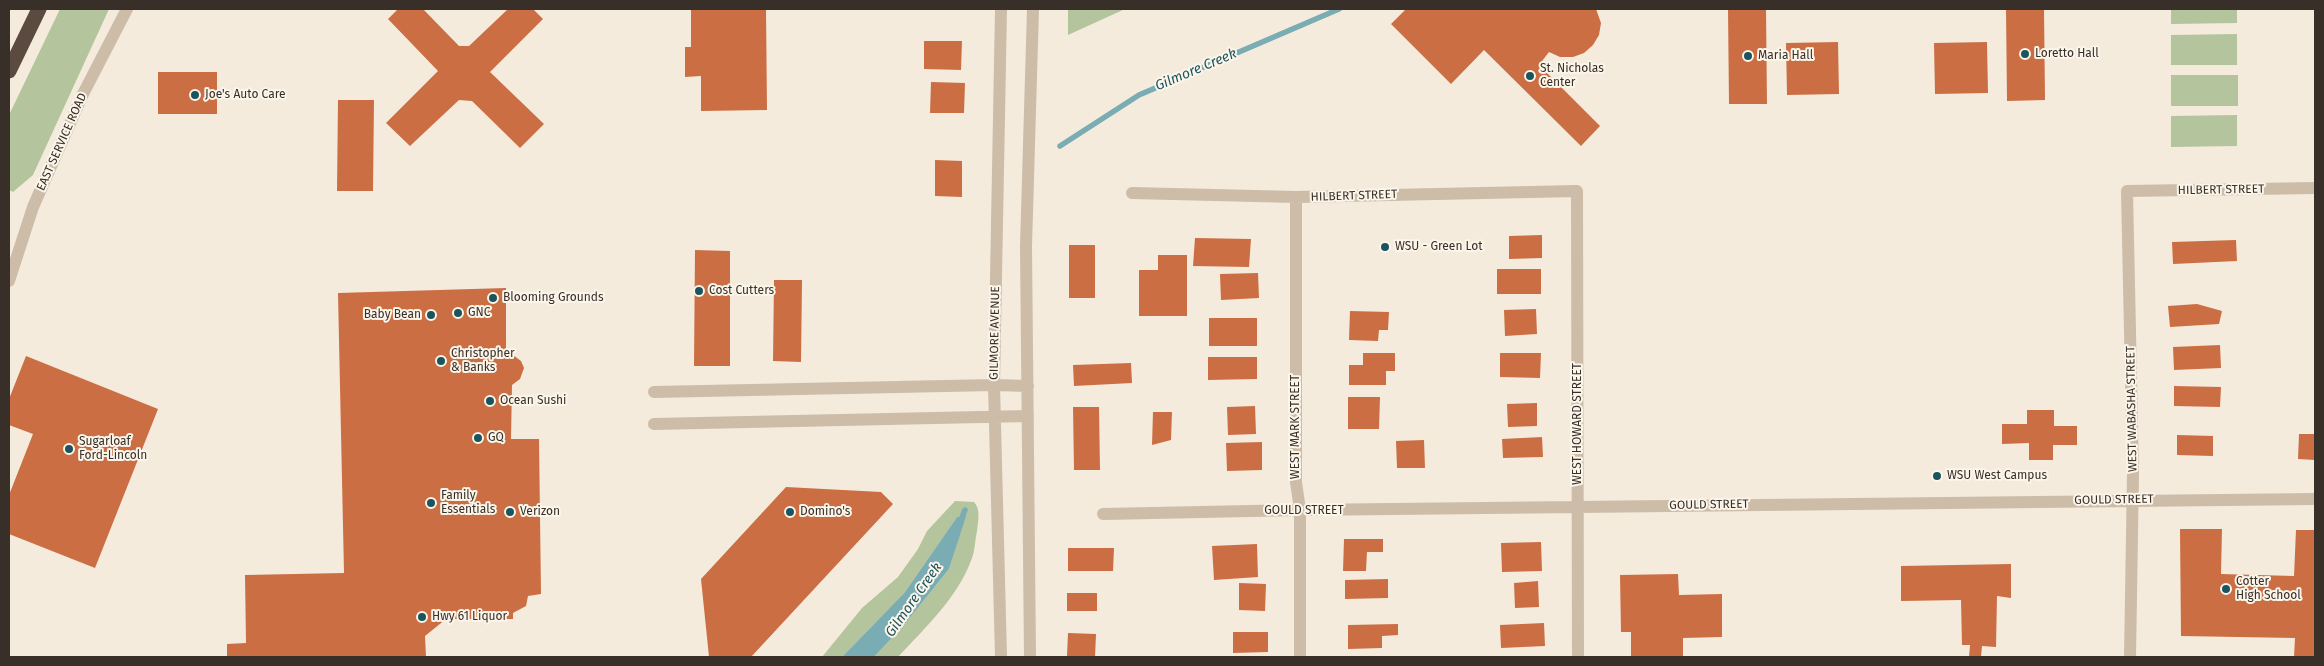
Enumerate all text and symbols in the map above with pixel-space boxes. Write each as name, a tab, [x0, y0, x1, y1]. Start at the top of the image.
water label: Gilmore Creek	[1153, 45, 1239, 95]
place label: Loretto Hall	[2035, 47, 2099, 61]
marker: Loretto Hall	[2019, 48, 2031, 60]
place label: Maria Hall	[1758, 49, 1813, 63]
marker: Maria Hall	[1742, 50, 1754, 62]
place label: St. Nicholas Center	[1540, 62, 1604, 90]
marker: St. Nicholas Center	[1524, 70, 1536, 82]
place label: Joe's Auto Care	[205, 88, 286, 102]
marker: Joe's Auto Care	[189, 89, 201, 101]
street label: EAST SERVICE ROAD	[34, 91, 90, 193]
street label: HILBERT STREET	[2178, 182, 2264, 198]
street label: HILBERT STREET	[1310, 187, 1398, 205]
place label: WSU - Green Lot	[1395, 240, 1483, 254]
marker: WSU - Green Lot	[1379, 241, 1391, 253]
place label: Cost Cutters	[709, 284, 774, 298]
marker: Cost Cutters	[693, 285, 705, 297]
street label: GILMORE AVENUE	[987, 286, 1003, 380]
place label: Blooming Grounds	[503, 291, 604, 305]
marker: Blooming Grounds	[487, 292, 499, 304]
place label: GNC	[468, 306, 490, 320]
marker: GNC	[452, 307, 464, 319]
place label: Baby Bean	[364, 308, 421, 322]
marker: Baby Bean	[425, 309, 437, 321]
street label: WEST WABASHA STREET	[2124, 346, 2140, 472]
place label: Christopher & Banks	[451, 347, 515, 375]
marker: Christopher & Banks	[435, 355, 447, 367]
street label: WEST HOWARD STREET	[1571, 363, 1585, 485]
street label: WEST MARK STREET	[1289, 375, 1303, 479]
place label: Ocean Sushi	[500, 394, 567, 408]
marker: Ocean Sushi	[484, 395, 496, 407]
place label: GQ	[488, 431, 504, 445]
marker: GQ	[472, 432, 484, 444]
place label: Sugarloaf Ford-Lincoln	[79, 435, 147, 463]
marker: Sugarloaf Ford-Lincoln	[63, 443, 75, 455]
place label: WSU West Campus	[1947, 469, 2047, 483]
marker: WSU West Campus	[1931, 470, 1943, 482]
place label: Family Essentials	[441, 489, 495, 517]
street label: GOULD STREET	[2074, 492, 2154, 508]
marker: Family Essentials	[425, 497, 437, 509]
street label: GOULD STREET	[1669, 497, 1749, 513]
street label: GOULD STREET	[1264, 504, 1344, 518]
place label: Verizon	[520, 505, 560, 519]
place label: Domino's	[800, 505, 850, 519]
marker: Verizon	[504, 506, 516, 518]
marker: Domino's	[784, 506, 796, 518]
water label: Gilmore Creek	[882, 560, 946, 640]
place label: Cotter High School	[2236, 575, 2301, 603]
marker: Cotter High School	[2220, 583, 2232, 595]
place label: Hwy 61 Liquor	[432, 610, 507, 624]
marker: Hwy 61 Liquor	[416, 611, 428, 623]

